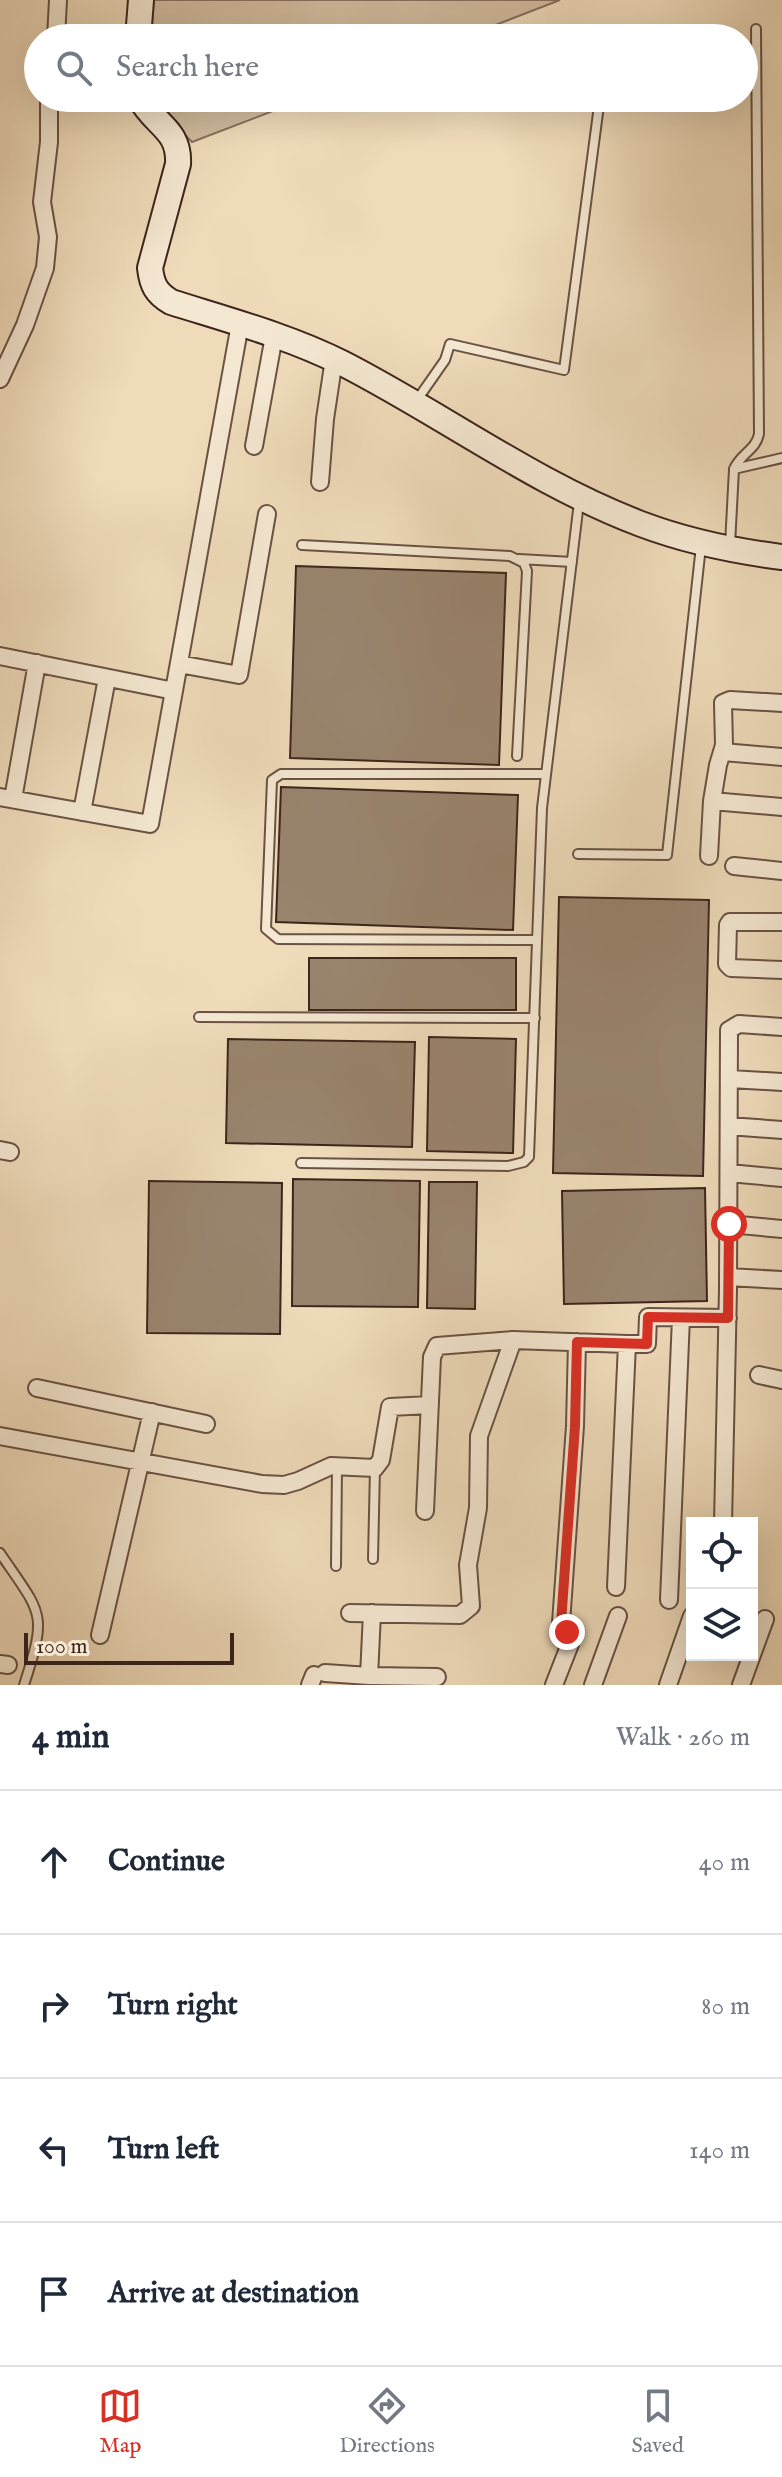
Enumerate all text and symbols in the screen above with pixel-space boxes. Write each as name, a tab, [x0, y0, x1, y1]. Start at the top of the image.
search box	[24, 24, 758, 112]
icon: search	[52, 46, 96, 90]
text: Search here	[116, 49, 259, 87]
route start	[711, 1206, 747, 1242]
map controls	[686, 1517, 758, 1661]
button: locate	[686, 1517, 758, 1589]
button: layers	[686, 1589, 758, 1661]
route end	[549, 1614, 585, 1650]
scale bar	[24, 1629, 234, 1665]
text: 100 m	[36, 1633, 88, 1661]
text: 4 min	[32, 1716, 110, 1759]
text: Walk · 260 m	[616, 1721, 750, 1754]
icon: ahead	[32, 1840, 76, 1884]
text: Continue	[108, 1843, 225, 1881]
text: 40 m	[699, 1846, 750, 1879]
icon: right	[32, 1984, 76, 2028]
text: Turn right	[108, 1987, 238, 2025]
text: 80 m	[701, 1990, 750, 2023]
icon: left	[32, 2128, 76, 2172]
text: Turn left	[108, 2131, 219, 2169]
text: 140 m	[689, 2134, 750, 2167]
icon: arrive	[32, 2272, 76, 2316]
text: Arrive at destination	[108, 2275, 359, 2313]
tab: Map	[98, 2384, 142, 2460]
tab: Directions	[339, 2384, 435, 2460]
tab: Saved	[632, 2384, 684, 2460]

